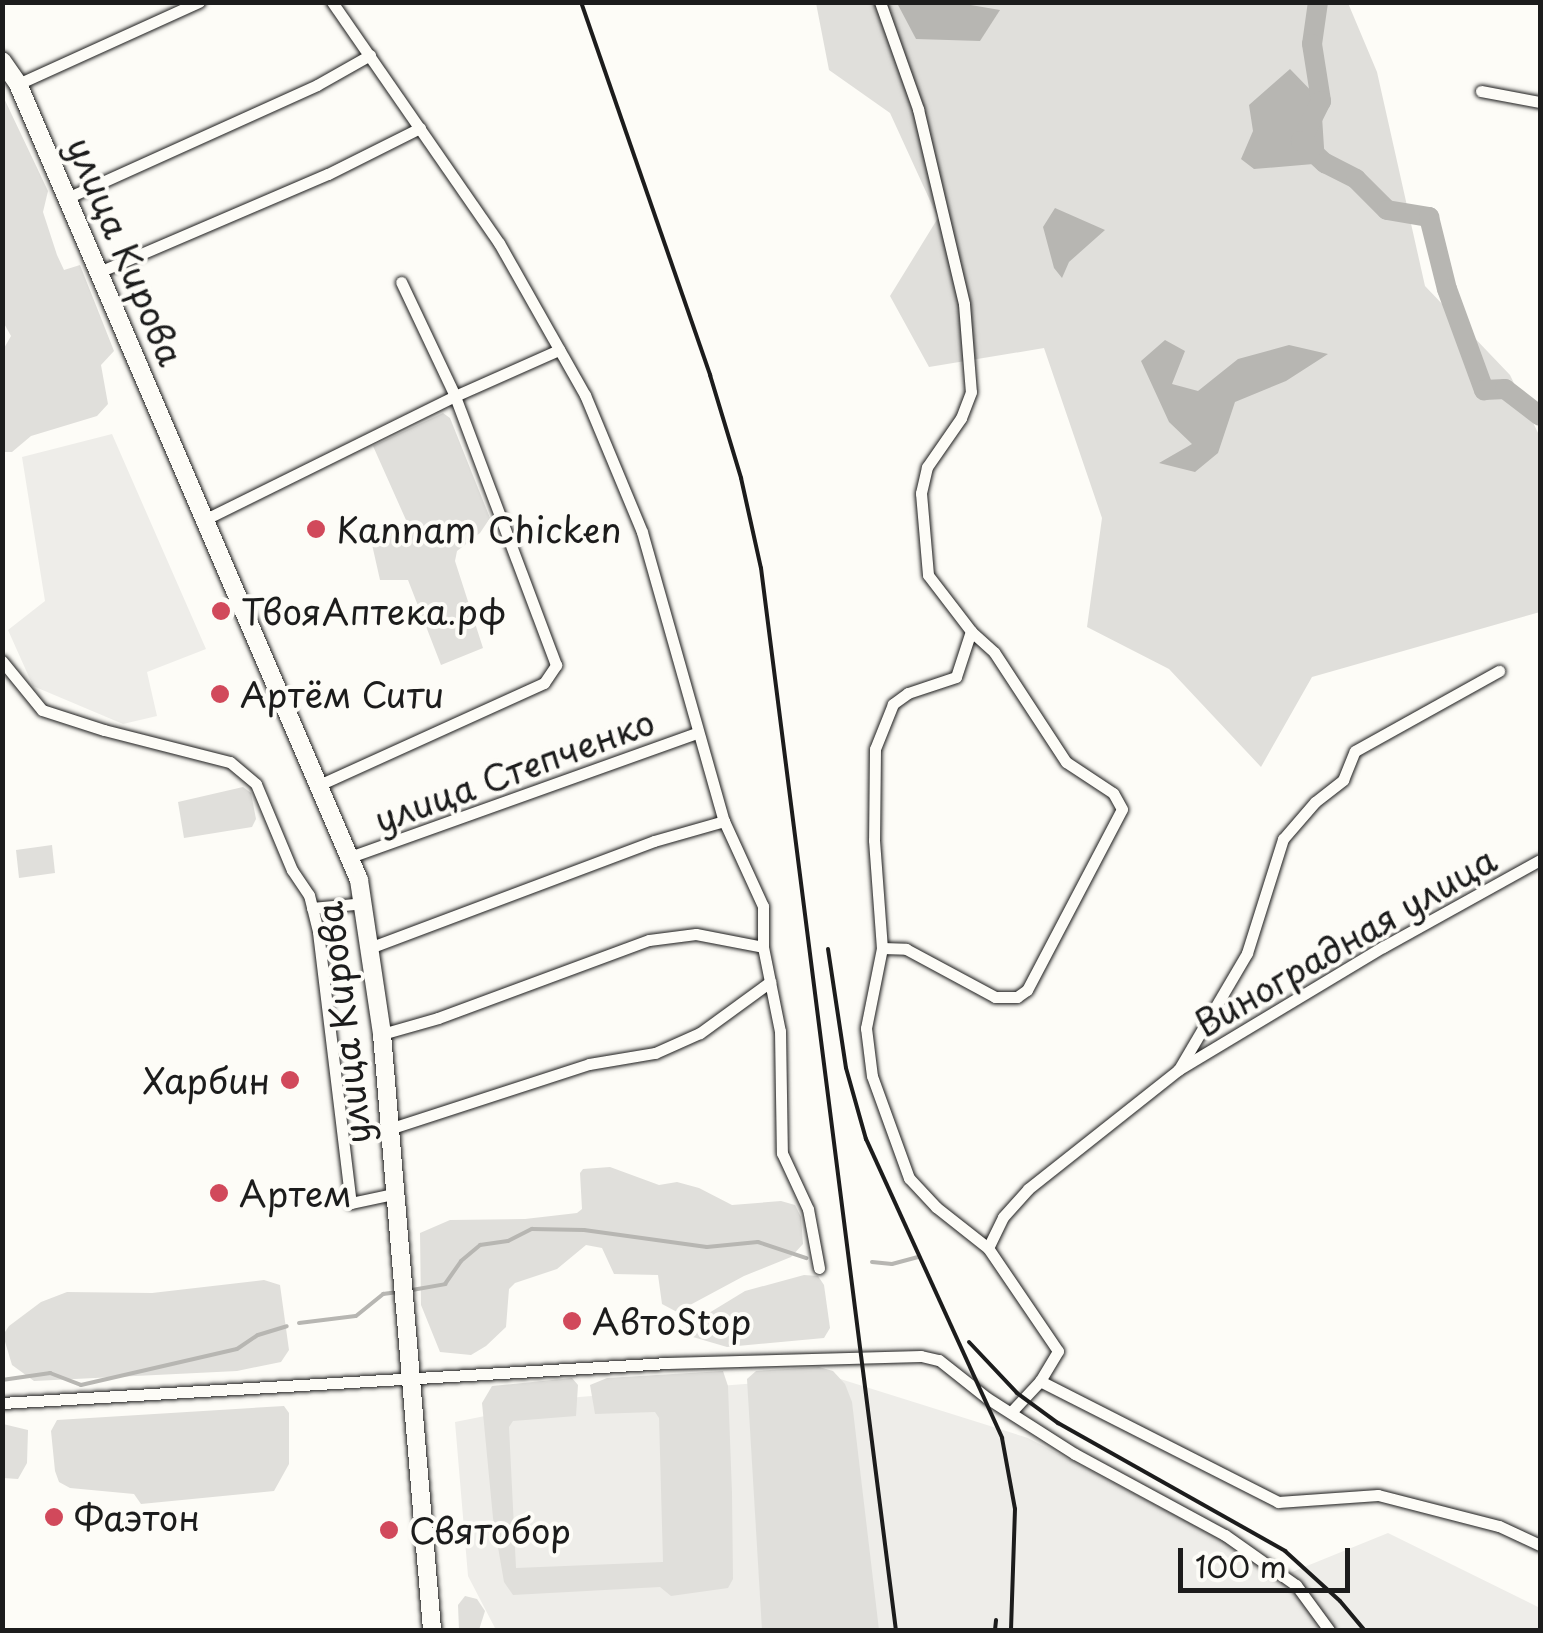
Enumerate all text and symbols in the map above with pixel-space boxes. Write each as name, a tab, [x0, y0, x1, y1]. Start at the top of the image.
street label: улица Кирова	[59, 130, 193, 372]
place label: Kannam Chicken	[336, 508, 622, 550]
marker: Kannam Chicken	[305, 518, 327, 540]
place label: ТвояАптека.рф	[241, 590, 506, 632]
marker: ТвояАптека.рф	[210, 600, 232, 622]
place label: Артём Сити	[240, 673, 446, 715]
marker: Артём Сити	[209, 683, 231, 705]
street label: улица Степченко	[367, 699, 661, 841]
street label: Виноградная улица	[1186, 837, 1504, 1045]
street label: улица Кирова	[307, 899, 379, 1147]
place label: Харбин	[142, 1059, 270, 1101]
marker: Харбин	[279, 1069, 301, 1091]
place label: Артем	[239, 1172, 352, 1214]
marker: Артем	[208, 1182, 230, 1204]
place label: АвтоStop	[592, 1300, 751, 1342]
marker: АвтоStop	[561, 1310, 583, 1332]
place label: Фаэтон	[74, 1496, 200, 1538]
marker: Фаэтон	[43, 1506, 65, 1528]
place label: Святобор	[409, 1509, 571, 1551]
marker: Святобор	[378, 1519, 400, 1541]
scale bar	[1183, 1528, 1356, 1590]
text: 100 m	[1195, 1543, 1287, 1588]

